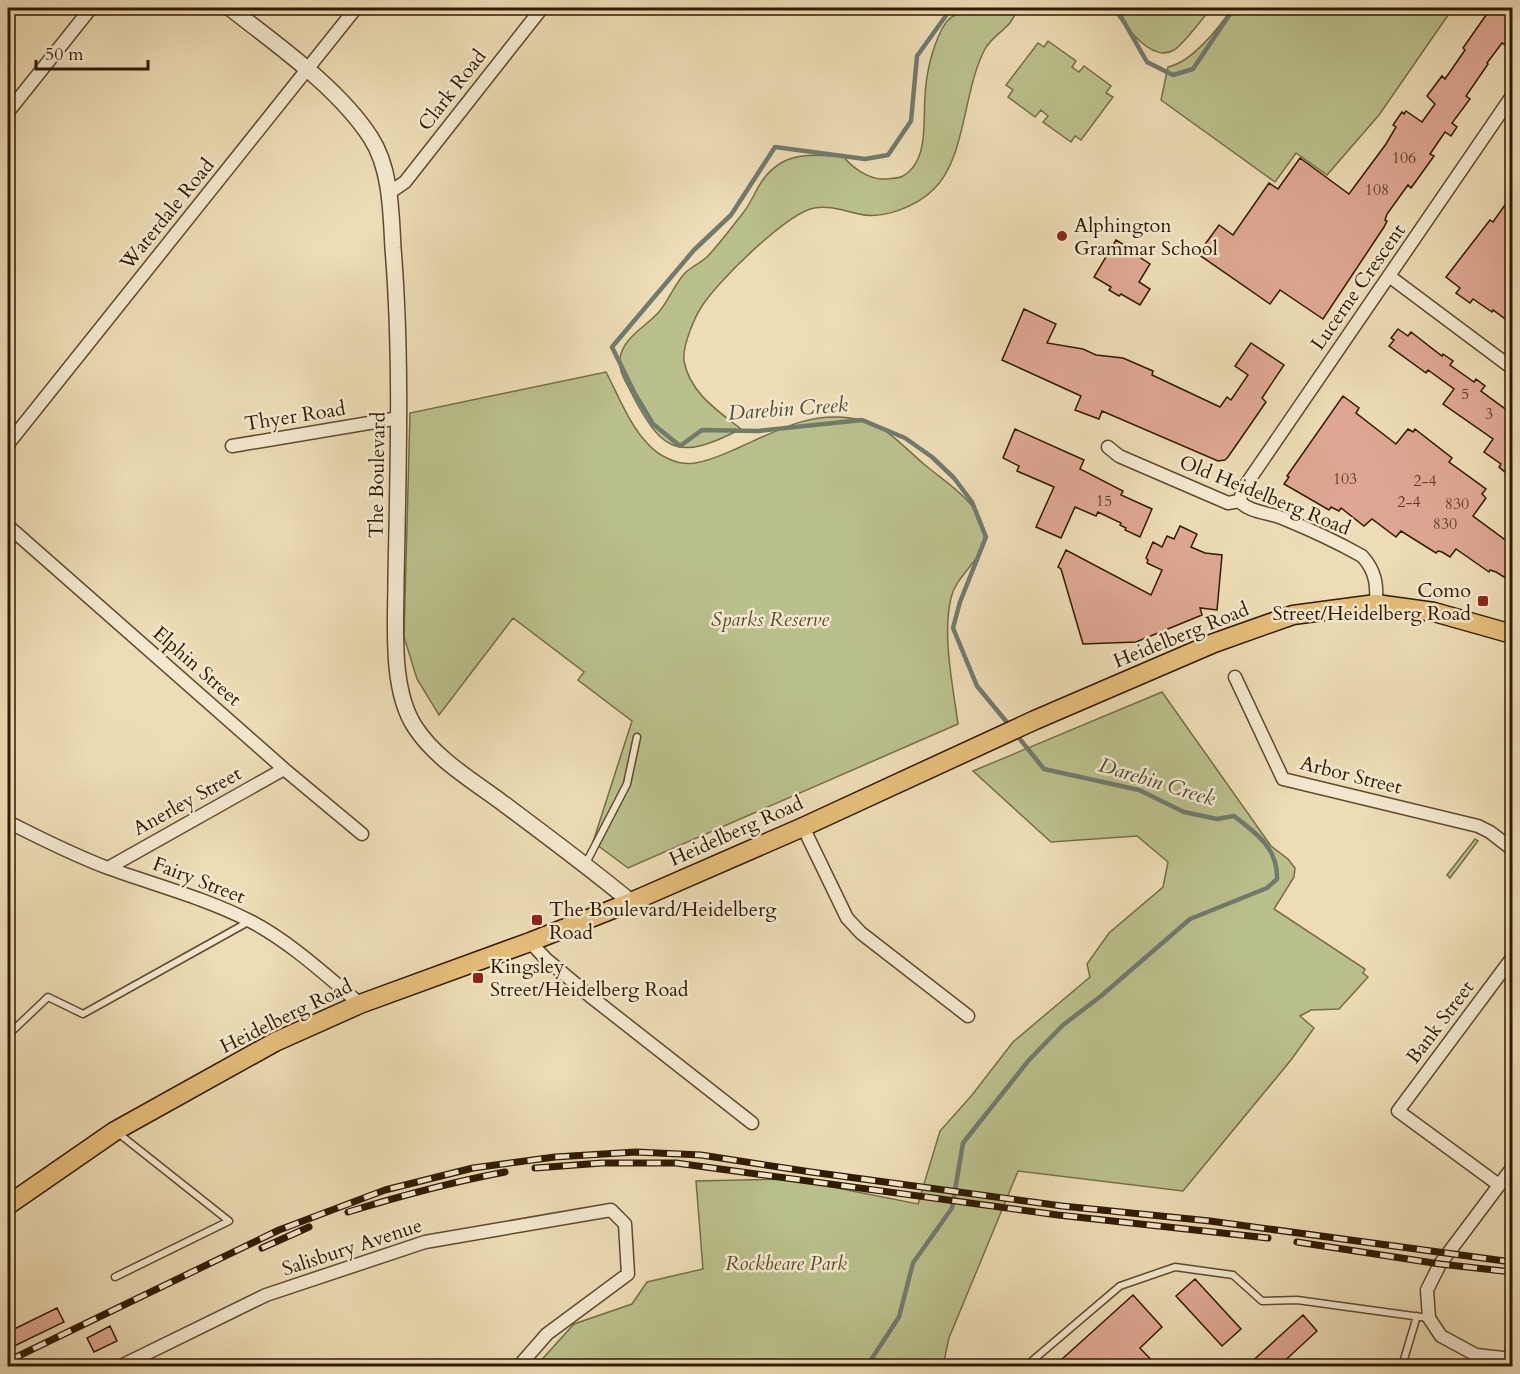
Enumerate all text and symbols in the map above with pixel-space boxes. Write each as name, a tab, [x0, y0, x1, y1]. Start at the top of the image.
scale bar	[36, 33, 148, 71]
text: 50 m	[45, 42, 84, 67]
street label: Clark Road	[412, 43, 493, 136]
house number: 106	[1392, 147, 1416, 169]
street label: Waterdale Road	[113, 152, 221, 276]
house number: 108	[1365, 179, 1389, 201]
place label: Alphington Grammar School	[1074, 212, 1218, 262]
street label: Lucerne Crescent	[1304, 218, 1412, 356]
marker: Alphington Grammar School	[1055, 229, 1069, 243]
house number: 5	[1461, 383, 1469, 405]
water label: Darebin Creek	[727, 390, 850, 428]
street label: Thyer Road	[243, 395, 348, 437]
house number: 3	[1485, 403, 1493, 425]
street label: The Boulevard	[362, 411, 392, 538]
street label: Old Heidelberg Road	[1175, 448, 1355, 542]
house number: 103	[1333, 468, 1357, 490]
house number: 2-4	[1413, 470, 1437, 492]
house number: 15	[1096, 490, 1112, 512]
house number: 2-4	[1397, 491, 1421, 513]
house number: 830	[1445, 493, 1469, 515]
house number: 830	[1433, 513, 1457, 535]
place label: Como Street/Heidelberg Road	[1273, 577, 1471, 627]
marker: Como Street/Heidelberg Road	[1476, 594, 1490, 608]
street label: Heidelberg Road	[1109, 595, 1253, 674]
park label: Sparks Reserve	[711, 606, 829, 633]
street label: Elphin Street	[147, 620, 248, 713]
street label: Arbor Street	[1297, 749, 1405, 801]
water label: Darebin Creek	[1095, 751, 1219, 814]
street label: Anerley Street	[128, 760, 247, 842]
street label: Heidelberg Road	[665, 789, 808, 873]
street label: Fairy Street	[149, 850, 250, 910]
place label: The Boulevard/Heidelberg Road	[549, 896, 777, 946]
marker: The Boulevard/Heidelberg Road	[530, 913, 544, 927]
place label: Kingsley Street/Heidelberg Road	[490, 953, 689, 1003]
marker: Kingsley Street/Heidelberg Road	[471, 971, 485, 985]
street label: Heidelberg Road	[215, 972, 357, 1060]
street label: Bank Street	[1400, 974, 1481, 1069]
street label: Salisbury Avenue	[278, 1212, 426, 1282]
park label: Rockbeare Park	[725, 1250, 847, 1277]

